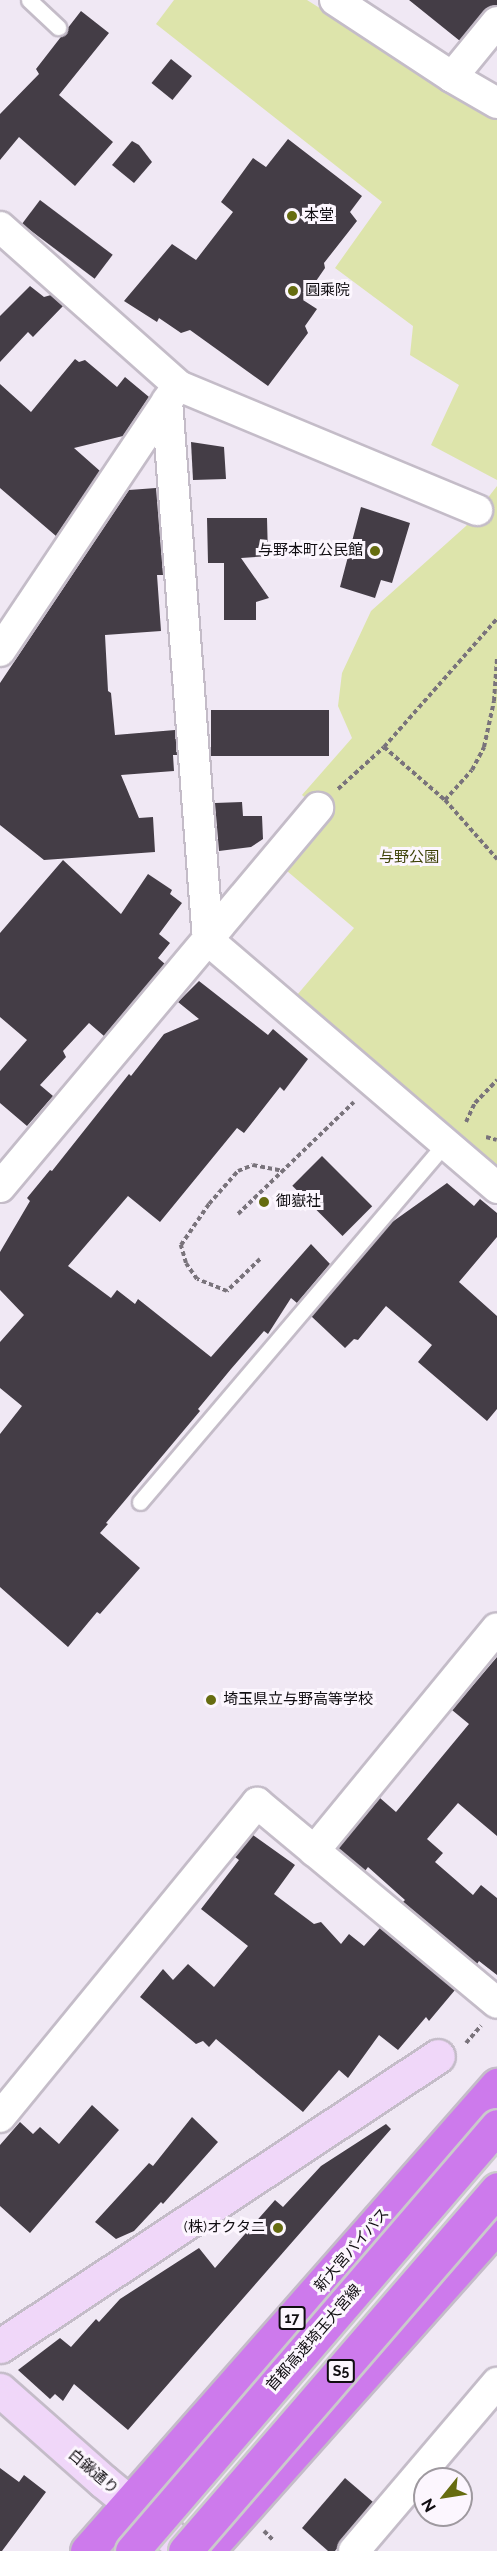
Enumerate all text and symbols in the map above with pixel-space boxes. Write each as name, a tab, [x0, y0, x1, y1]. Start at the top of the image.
place label: 本堂	[304, 207, 334, 225]
marker: 本堂	[285, 209, 299, 223]
place label: 圓乘院	[305, 282, 350, 300]
marker: 圓乘院	[286, 284, 300, 298]
place label: 与野本町公民館	[258, 542, 363, 560]
marker: 与野本町公民館	[368, 544, 382, 558]
park label: 与野公園	[379, 849, 439, 867]
place label: 御嶽社	[276, 1193, 321, 1211]
marker: 御嶽社	[257, 1195, 271, 1209]
place label: 埼玉県立与野高等学校	[223, 1691, 373, 1709]
marker: 埼玉県立与野高等学校	[204, 1693, 218, 1707]
street label: 新大宮バイパス	[311, 2204, 393, 2296]
place label: (株)オクタニ	[183, 2219, 266, 2237]
marker: (株)オクタニ	[271, 2221, 285, 2235]
street label: 首都高速埼玉大宮線	[263, 2281, 365, 2395]
road number: 17	[278, 2307, 306, 2329]
road number: S5	[326, 2360, 356, 2382]
street label: 白鍬通り	[64, 2446, 122, 2498]
north arrow	[413, 2467, 473, 2527]
text: N	[417, 2495, 440, 2515]

